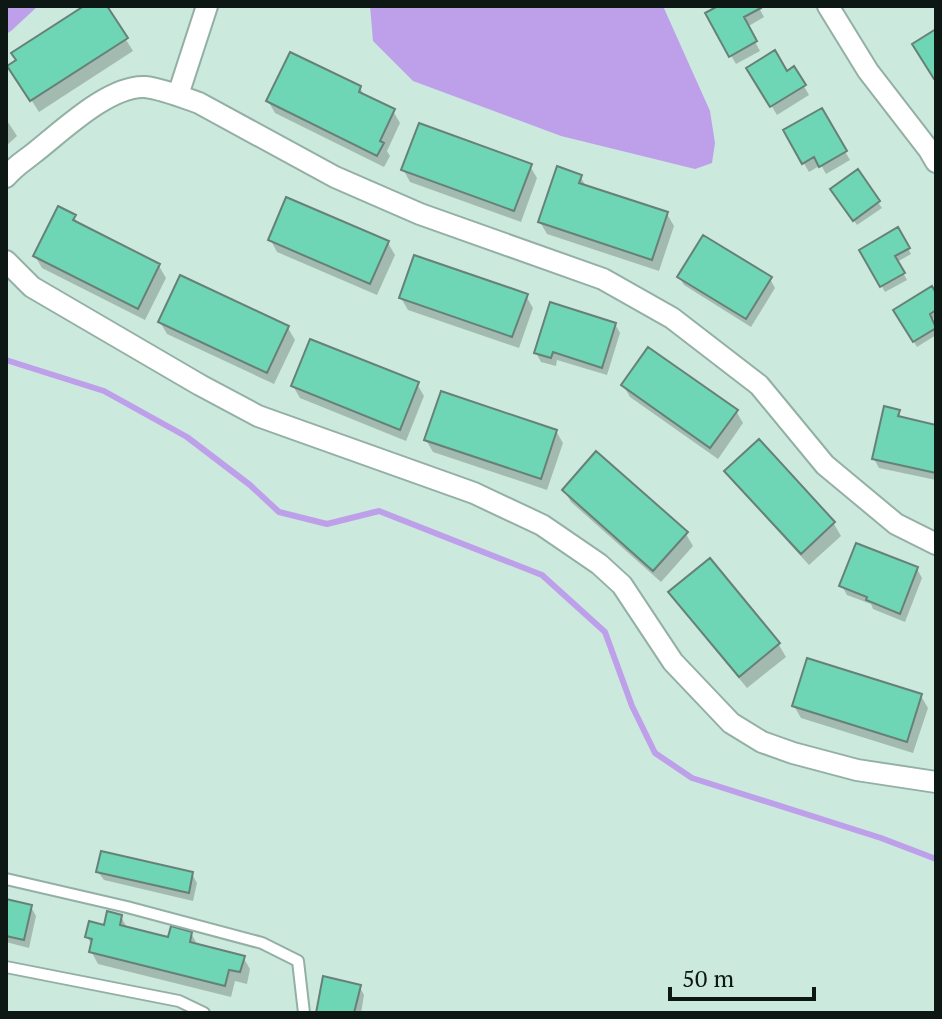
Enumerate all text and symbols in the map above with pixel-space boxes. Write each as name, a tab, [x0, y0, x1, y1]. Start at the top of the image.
scale bar	[670, 951, 814, 1001]
text: 50 m	[682, 962, 734, 994]

